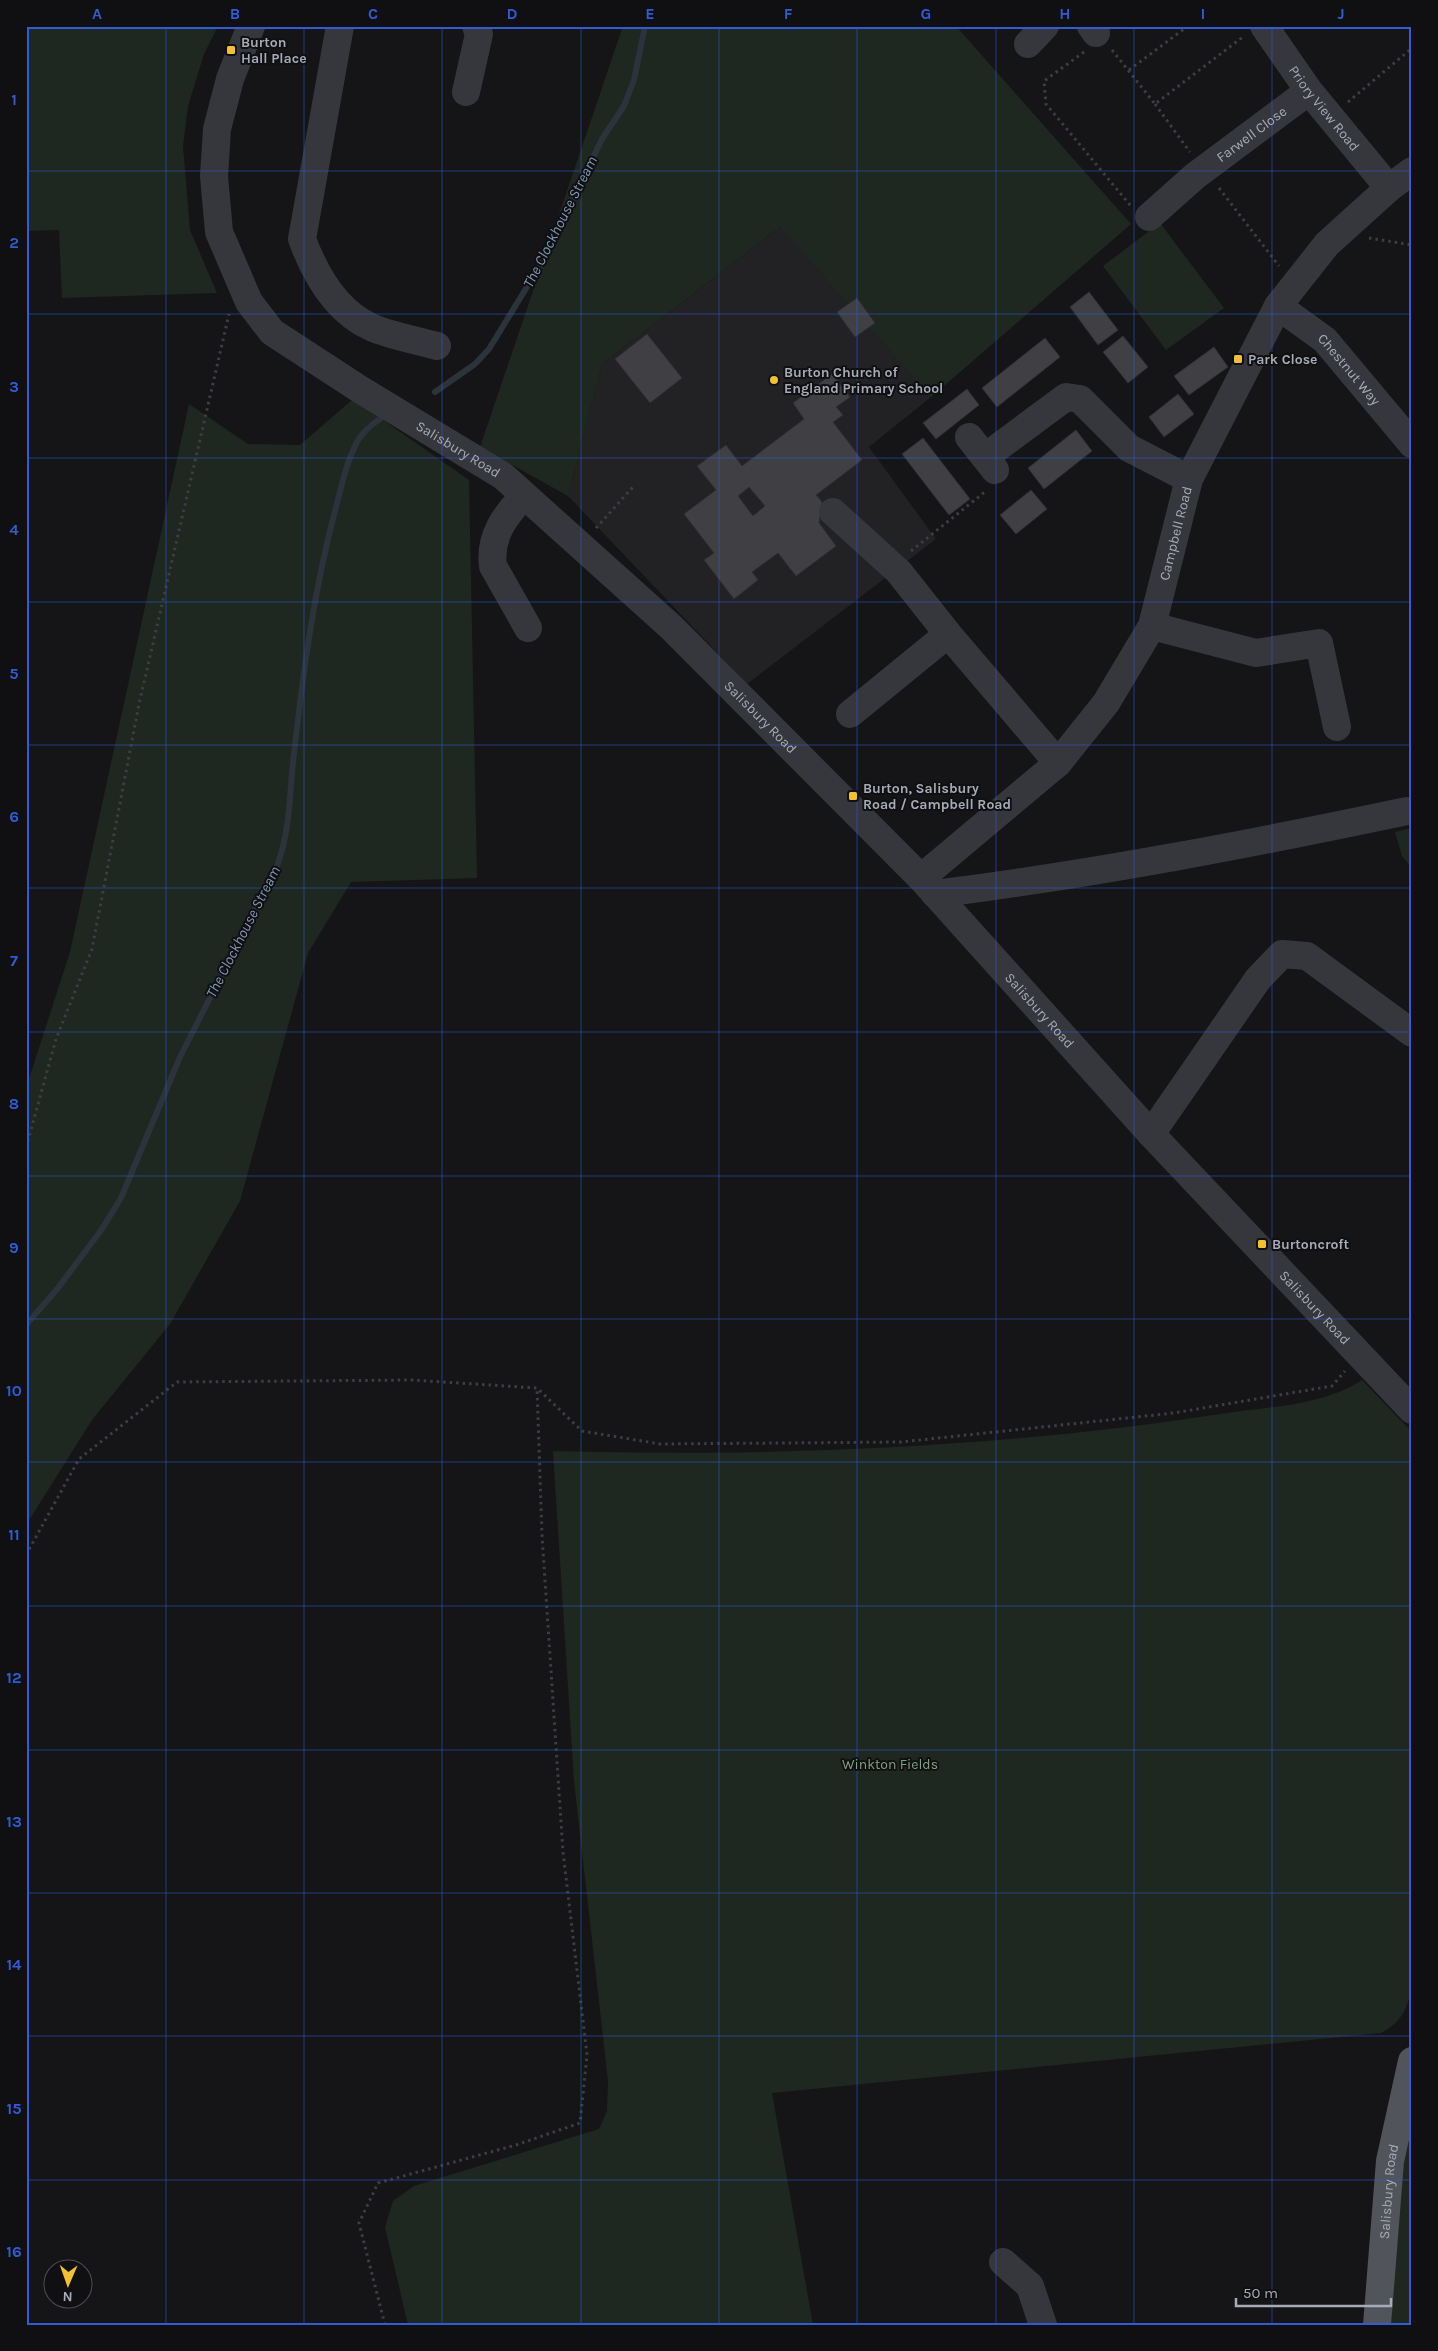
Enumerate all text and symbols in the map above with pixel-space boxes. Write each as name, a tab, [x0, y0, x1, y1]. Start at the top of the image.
text: A	[92, 4, 102, 23]
text: B	[230, 4, 240, 23]
text: C	[368, 4, 378, 23]
text: D	[507, 4, 518, 23]
text: E	[645, 4, 655, 23]
text: F	[784, 4, 793, 23]
text: G	[921, 4, 931, 23]
text: H	[1059, 4, 1071, 23]
text: I	[1201, 4, 1205, 23]
text: J	[1337, 4, 1345, 23]
place label: Burton Hall Place	[241, 34, 307, 67]
marker: Burton Hall Place	[225, 44, 237, 56]
street label: Priory View Road	[1285, 62, 1363, 155]
text: 1	[11, 90, 17, 109]
street label: Farwell Close	[1213, 103, 1290, 166]
water label: The Clockhouse Stream	[519, 153, 601, 291]
text: 2	[9, 233, 19, 252]
street label: Chestnut Way	[1315, 330, 1384, 409]
place label: Park Close	[1248, 351, 1318, 368]
marker: Park Close	[1232, 353, 1244, 365]
place label: Burton Church of England Primary School	[784, 364, 943, 397]
marker: Burton Church of England Primary School	[768, 374, 780, 386]
text: 3	[9, 377, 19, 396]
street label: Salisbury Road	[413, 417, 503, 481]
street label: Campbell Road	[1156, 485, 1196, 582]
text: 4	[9, 520, 19, 539]
text: 5	[9, 664, 19, 683]
street label: Salisbury Road	[720, 677, 800, 757]
place label: Burton, Salisbury Road / Campbell Road	[863, 780, 1011, 813]
marker: Burton, Salisbury Road / Campbell Road	[847, 790, 859, 802]
text: 6	[9, 807, 19, 826]
water label: The Clockhouse Stream	[202, 863, 284, 1001]
text: 7	[10, 951, 18, 970]
street label: Salisbury Road	[1001, 969, 1078, 1052]
text: 8	[9, 1094, 19, 1113]
place label: Burtoncroft	[1272, 1236, 1349, 1253]
text: 9	[9, 1238, 19, 1257]
marker: Burtoncroft	[1256, 1238, 1268, 1250]
street label: Salisbury Road	[1275, 1267, 1354, 1348]
text: 10	[6, 1381, 22, 1400]
text: 11	[8, 1525, 20, 1544]
text: 12	[6, 1668, 22, 1687]
park label: Winkton Fields	[842, 1756, 938, 1773]
text: 13	[6, 1812, 22, 1831]
text: 14	[6, 1955, 22, 1974]
text: 15	[6, 2099, 22, 2118]
street label: Salisbury Road	[1376, 2142, 1403, 2240]
text: 16	[6, 2242, 22, 2261]
north arrow	[42, 2258, 92, 2308]
scale bar	[1236, 2276, 1390, 2308]
text: 50 m	[1243, 2284, 1278, 2302]
text: N	[62, 2288, 73, 2305]

